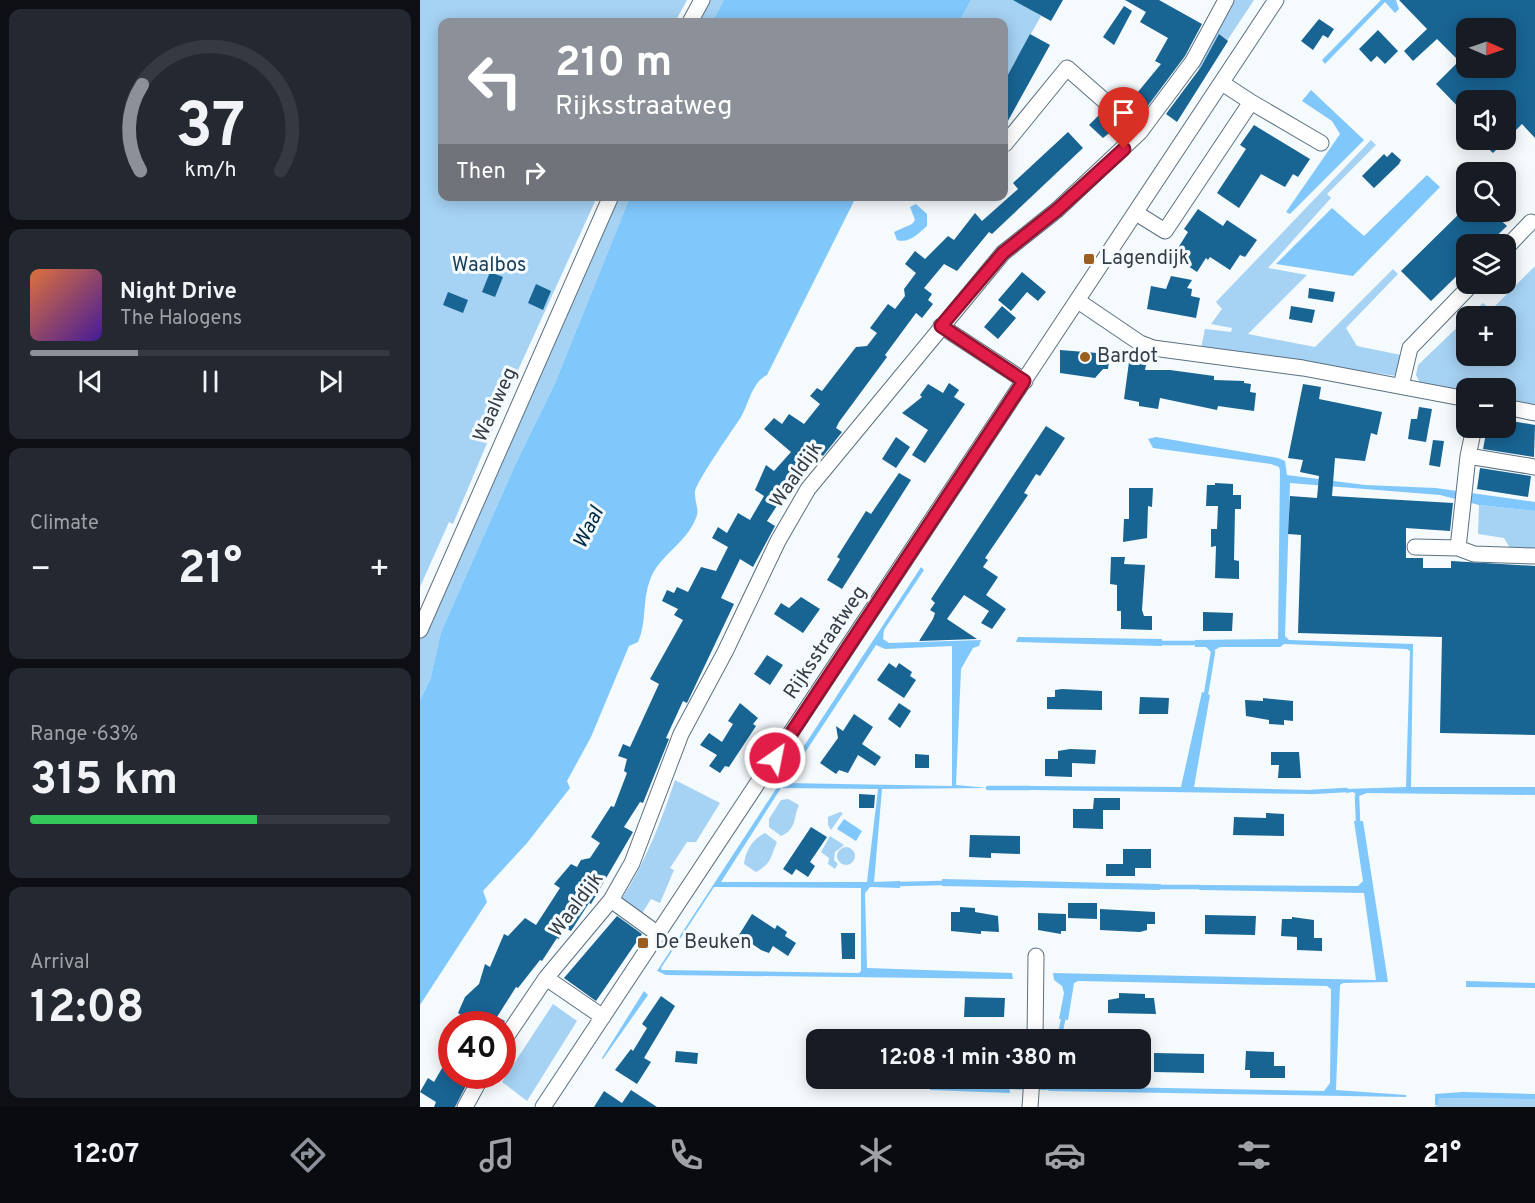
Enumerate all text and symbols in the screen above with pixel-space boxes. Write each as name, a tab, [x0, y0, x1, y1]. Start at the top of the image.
north arrow	[1456, 18, 1516, 78]
map controls	[1456, 18, 1516, 438]
text: 210 m	[555, 38, 672, 91]
icon: left	[456, 42, 534, 120]
pin	[1098, 87, 1149, 149]
text: 37	[175, 90, 245, 169]
text: Rijksstraatweg	[555, 90, 733, 124]
button: sound	[1456, 90, 1516, 150]
icon: arrive	[1107, 96, 1140, 129]
icon: right	[518, 156, 551, 189]
text: km/h	[184, 158, 236, 185]
text: Then	[456, 159, 506, 186]
button: search	[1456, 162, 1516, 222]
button: layers	[1456, 234, 1516, 294]
place label: Lagendijk	[1101, 246, 1189, 272]
marker: Lagendijk	[1082, 252, 1096, 266]
park label: Waalbos	[452, 253, 526, 279]
text: Night Drive	[120, 279, 237, 306]
text: The Halogens	[120, 306, 242, 332]
button: +	[1456, 306, 1516, 366]
place label: Bardot	[1097, 344, 1158, 370]
marker: Bardot	[1078, 350, 1092, 364]
street label: Waalweg	[468, 364, 524, 446]
icon: previous	[74, 365, 107, 398]
icon: pause	[194, 365, 227, 398]
icon: next	[314, 365, 347, 398]
button: −	[1456, 378, 1516, 438]
street label: Waaldijk	[765, 437, 829, 513]
water label: Waal	[567, 501, 611, 554]
text: Climate	[30, 511, 99, 537]
text: 21°	[178, 542, 242, 599]
text: −	[30, 550, 51, 592]
text: +	[369, 550, 390, 592]
street label: Rijksstraatweg	[778, 581, 874, 705]
text: Range · 63%	[30, 722, 138, 748]
position arrow	[743, 726, 807, 790]
text: 315 km	[30, 753, 178, 810]
street label: Waaldijk	[544, 867, 610, 943]
place label: De Beuken	[655, 930, 751, 956]
marker: De Beuken	[636, 936, 650, 950]
text: Arrival	[30, 950, 90, 976]
text: 12:08	[30, 981, 144, 1038]
speed limit sign: 40	[438, 1011, 516, 1089]
text: 12:08 · 1 min · 380 m	[880, 1045, 1077, 1072]
icon: directions	[287, 1134, 329, 1176]
icon: music	[476, 1134, 518, 1176]
icon: phone	[665, 1134, 707, 1176]
icon: climate	[855, 1134, 897, 1176]
icon: car	[1044, 1134, 1086, 1176]
icon: filters	[1233, 1134, 1275, 1176]
text: 12:07	[74, 1138, 139, 1172]
text: 21°	[1423, 1138, 1461, 1172]

